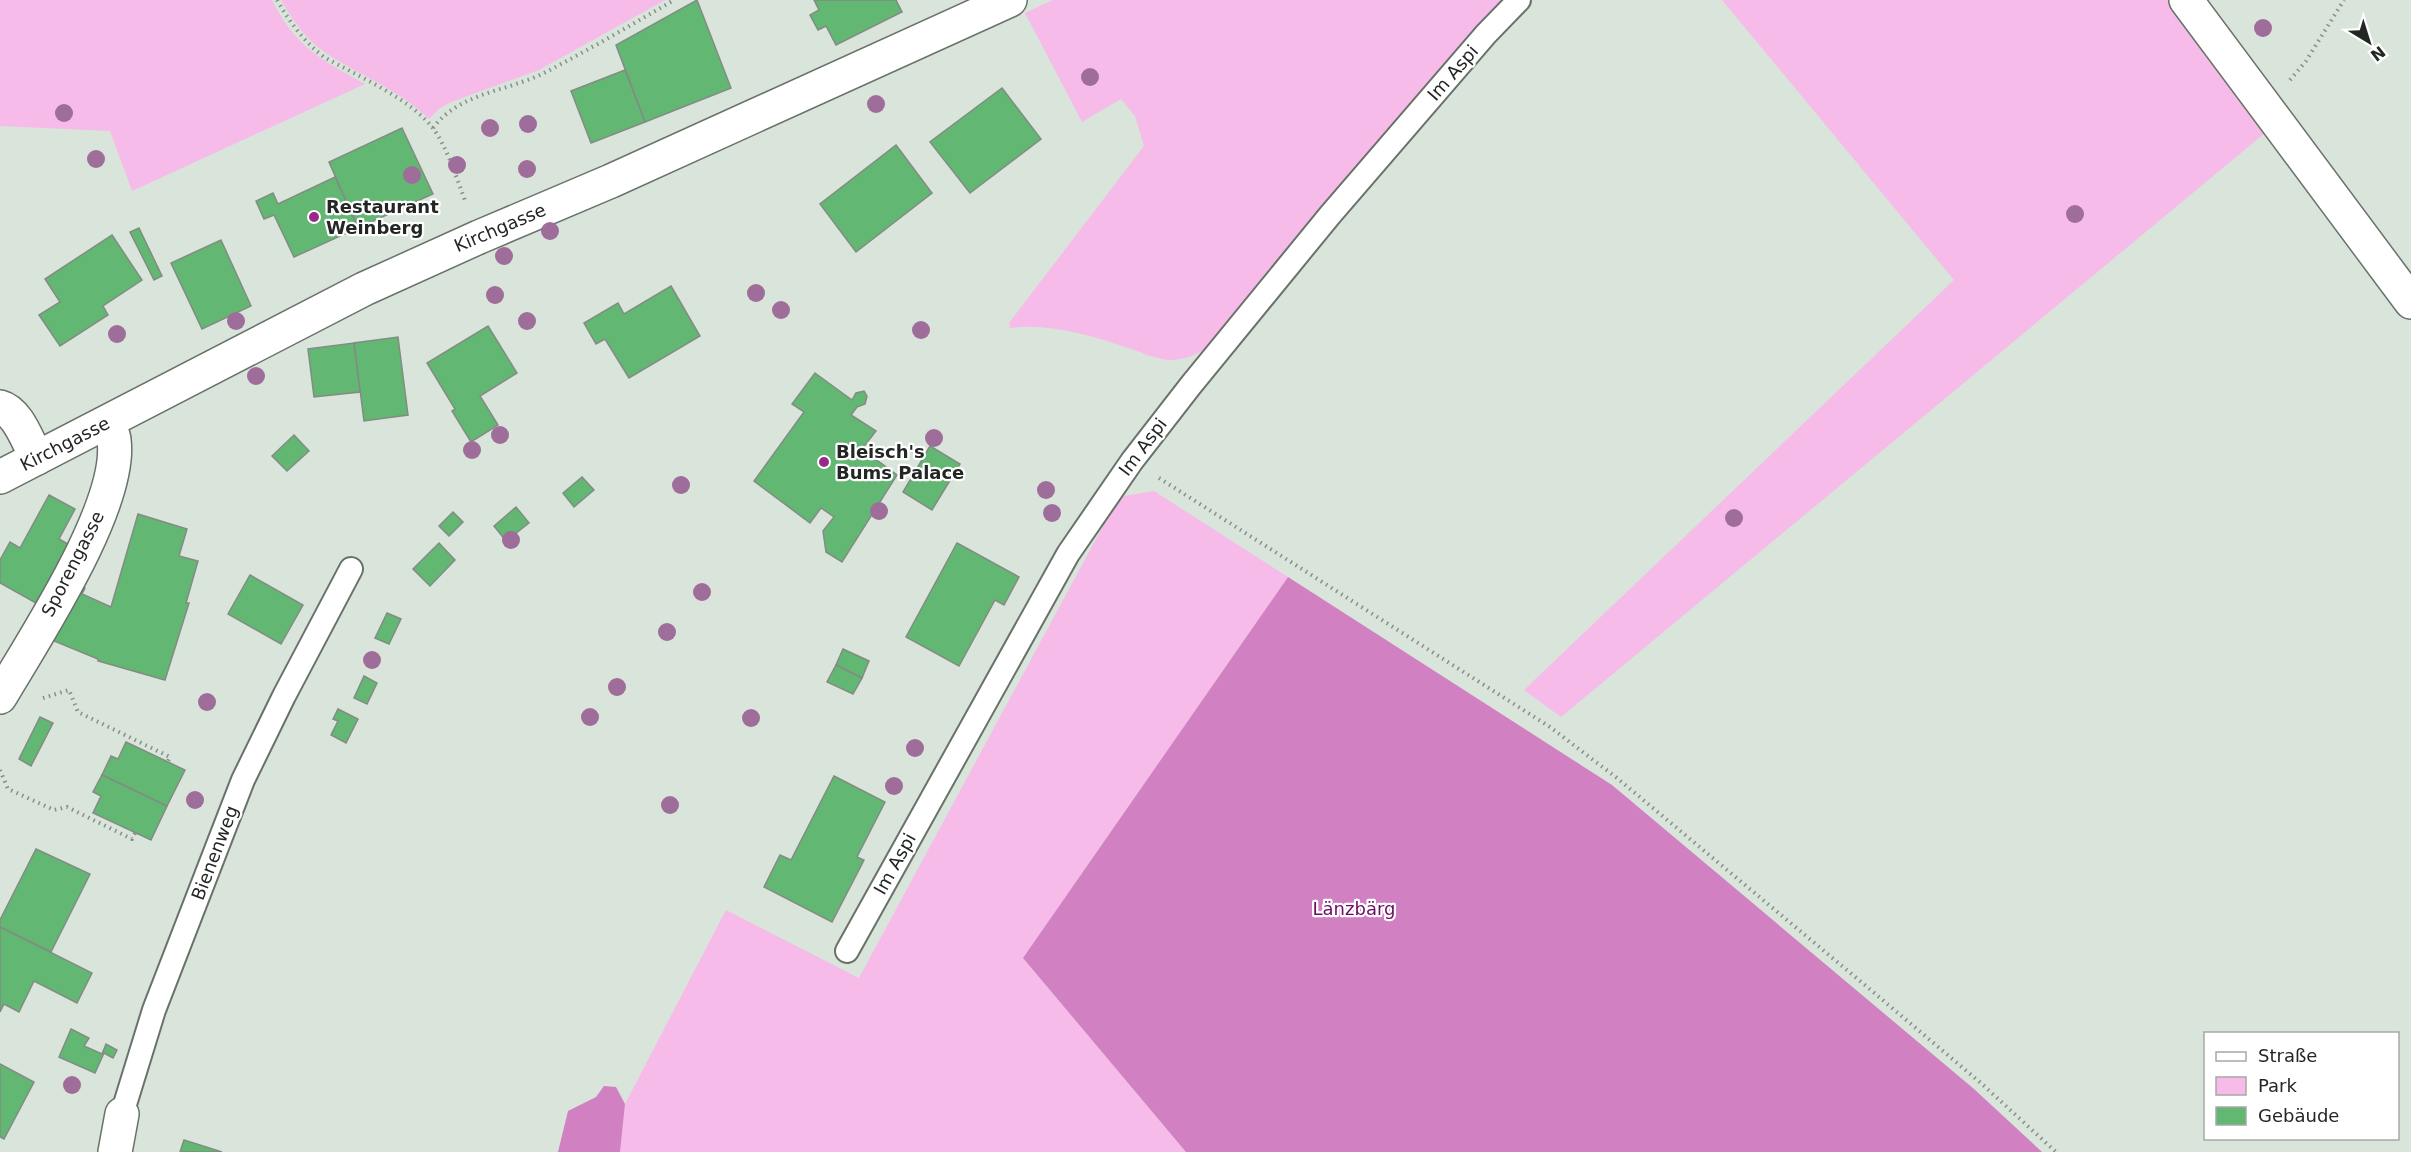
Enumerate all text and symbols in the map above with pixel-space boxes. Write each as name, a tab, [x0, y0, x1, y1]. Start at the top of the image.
north arrow	[2339, 12, 2399, 72]
street label: Im Aspi	[1423, 41, 1482, 105]
text: N	[2367, 42, 2389, 65]
place label: Restaurant Weinberg	[326, 196, 439, 238]
street label: Kirchgasse	[451, 199, 549, 256]
marker: Restaurant Weinberg	[307, 210, 321, 224]
street label: Kirchgasse	[17, 412, 113, 475]
street label: Im Aspi	[1114, 414, 1171, 480]
place label: Bleisch's Bums Palace	[836, 441, 964, 483]
marker: Bleisch's Bums Palace	[817, 455, 831, 469]
street label: Sporengasse	[37, 507, 108, 620]
street label: Bienenweg	[187, 803, 242, 903]
street label: Im Aspi	[869, 830, 920, 898]
park label: Länzbärg	[1313, 898, 1395, 919]
legend	[2204, 1032, 2399, 1140]
text: Straße	[2258, 1045, 2317, 1066]
text: Park	[2258, 1075, 2297, 1096]
text: Gebäude	[2258, 1105, 2339, 1126]

